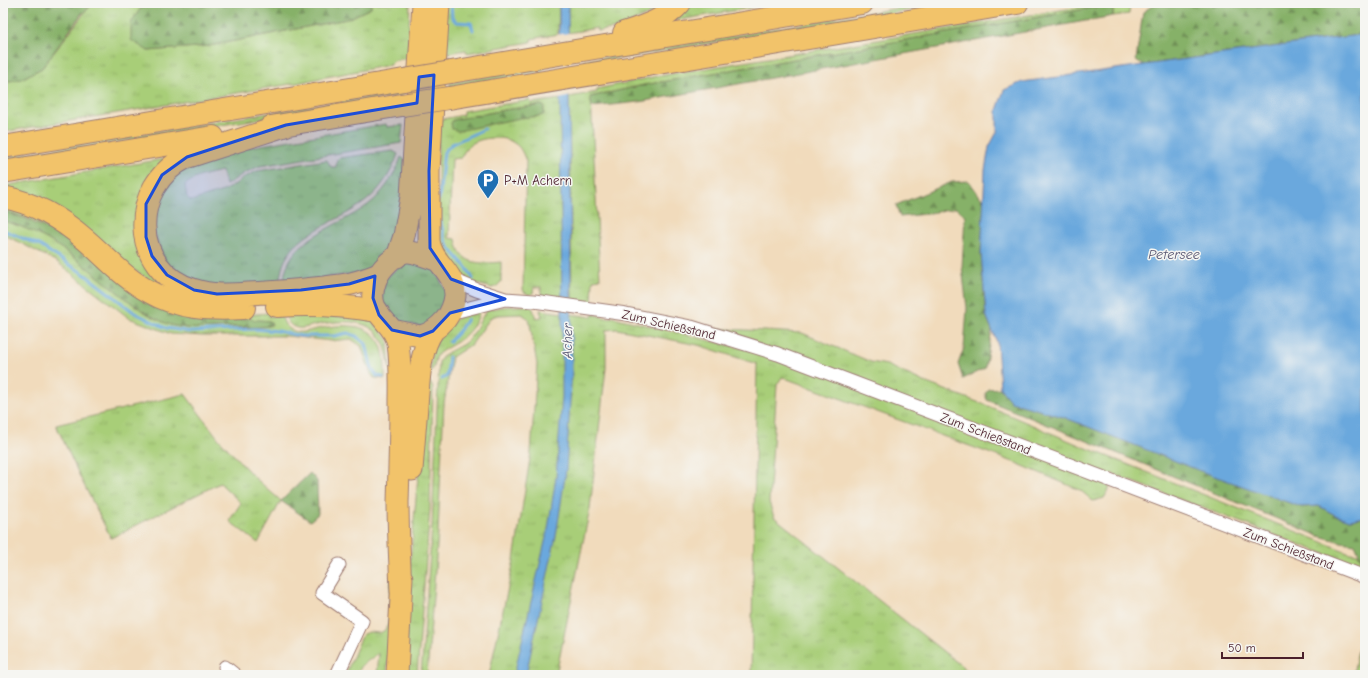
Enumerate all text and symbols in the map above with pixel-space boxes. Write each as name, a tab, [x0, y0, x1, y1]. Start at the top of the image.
parking icon: P+M Achern	[475, 167, 501, 200]
place label: P+M Achern	[504, 173, 572, 188]
water label: Petersee	[1148, 246, 1200, 263]
street label: Zum Schießstand	[621, 306, 717, 343]
water label: Acher	[559, 322, 576, 360]
street label: Zum Schießstand	[939, 409, 1033, 458]
street label: Zum Schießstand	[1242, 524, 1336, 573]
scale bar	[1222, 634, 1303, 660]
text: 50 m	[1228, 641, 1256, 655]

